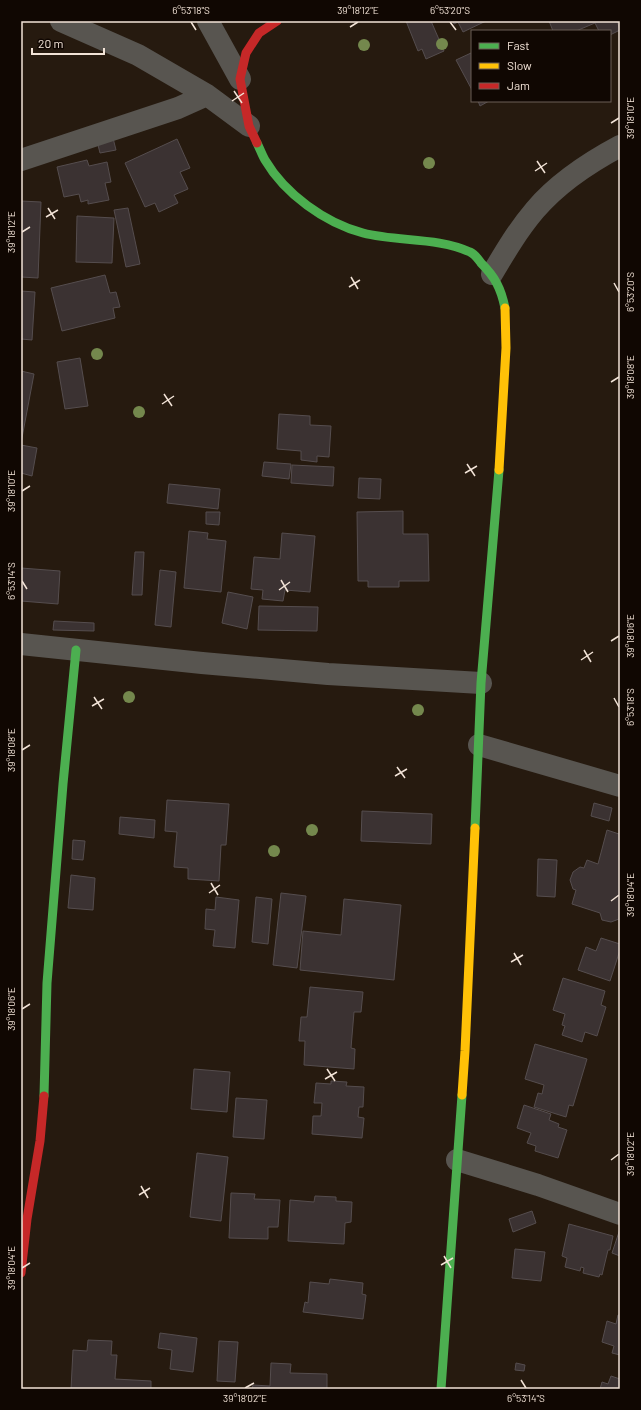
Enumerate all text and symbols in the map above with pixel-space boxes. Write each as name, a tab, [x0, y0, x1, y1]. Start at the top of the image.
text: 6°53'18"S	[172, 4, 210, 16]
text: 39°18'12"E	[337, 4, 379, 16]
text: 6°53'20"S	[430, 4, 470, 16]
scale bar	[32, 30, 104, 56]
legend	[471, 30, 611, 102]
text: 20 m	[38, 36, 64, 50]
text: Fast	[507, 38, 530, 52]
text: Slow	[507, 58, 532, 72]
text: Jam	[507, 78, 530, 92]
text: 39°18'10"E	[624, 97, 636, 139]
text: 39°18'12"E	[5, 211, 17, 253]
text: 6°53'20"S	[624, 272, 636, 312]
text: 39°18'08"E	[624, 355, 636, 399]
text: 39°18'10"E	[5, 470, 17, 512]
text: 6°53'14"S	[5, 562, 17, 600]
text: 39°18'06"E	[624, 614, 636, 658]
text: 6°53'18"S	[624, 688, 636, 726]
text: 39°18'08"E	[5, 728, 17, 772]
text: 39°18'04"E	[624, 873, 636, 917]
text: 39°18'06"E	[5, 987, 17, 1031]
text: 39°18'02"E	[624, 1132, 636, 1176]
text: 39°18'04"E	[5, 1246, 17, 1290]
text: 39°18'02"E	[223, 1392, 267, 1404]
text: 6°53'14"S	[507, 1392, 545, 1404]

